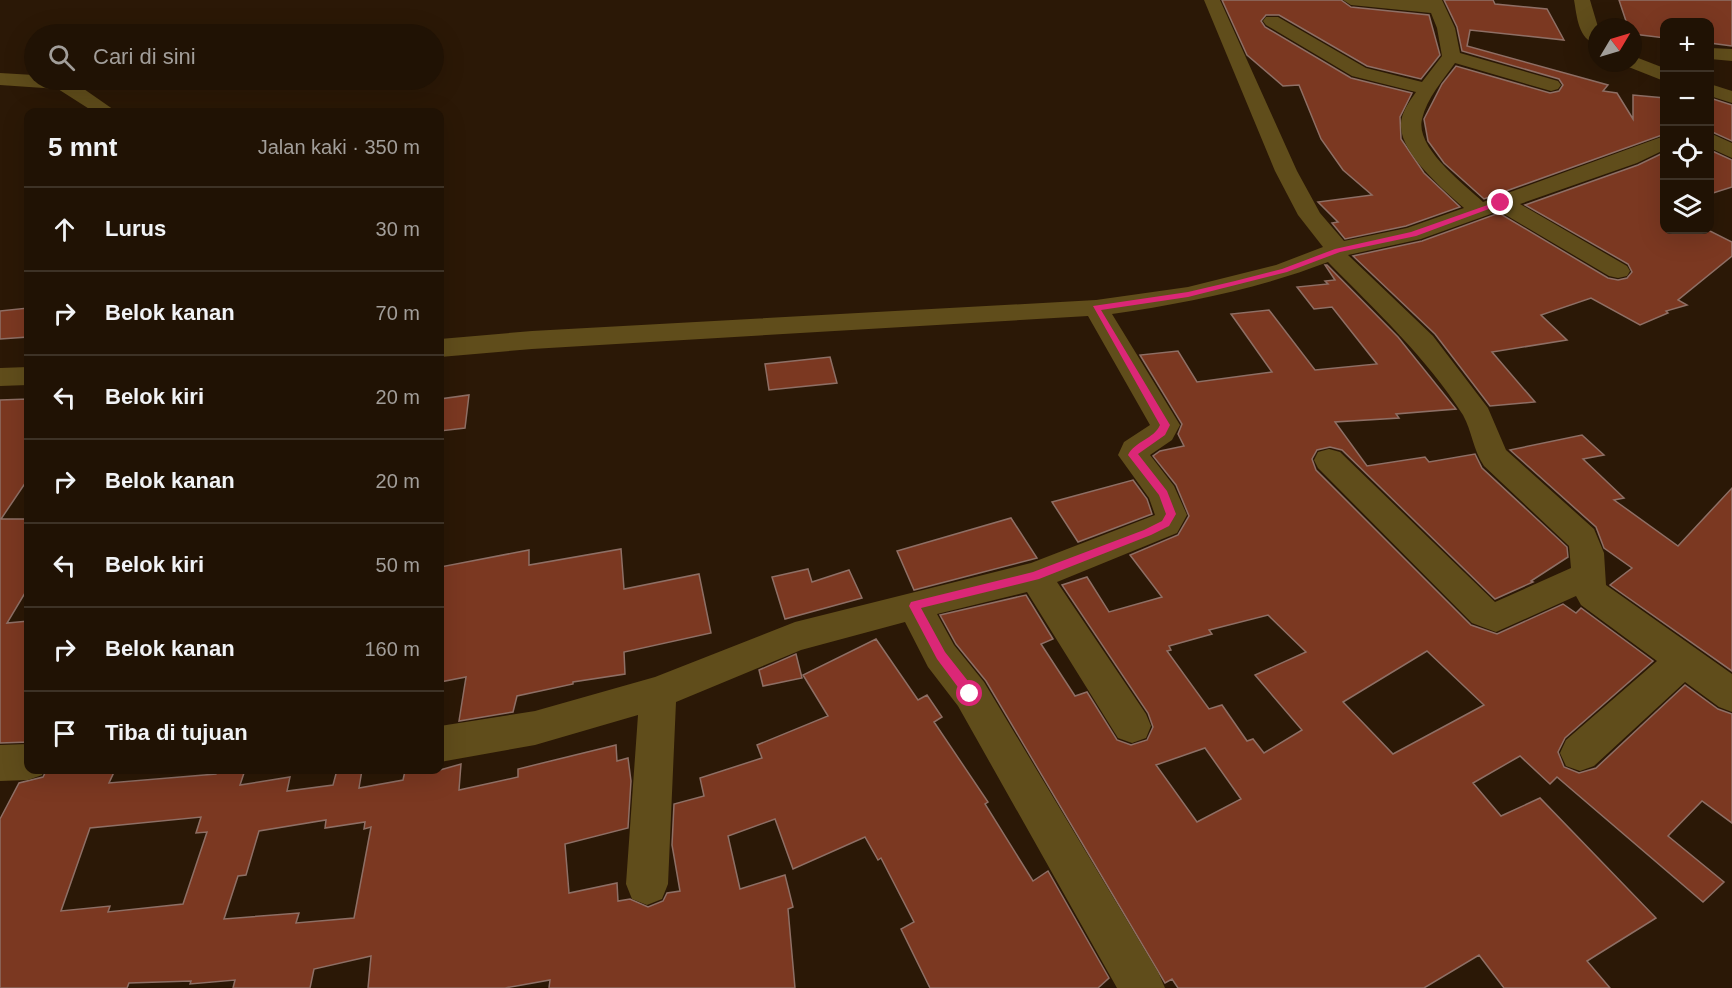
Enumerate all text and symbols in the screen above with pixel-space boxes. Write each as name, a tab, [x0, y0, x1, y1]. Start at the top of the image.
north arrow	[1588, 18, 1642, 72]
map controls	[1660, 18, 1714, 234]
button: +	[1660, 18, 1714, 72]
search box	[24, 24, 444, 90]
icon: search	[45, 41, 78, 74]
text: Cari di sini	[93, 44, 196, 69]
button: −	[1660, 72, 1714, 126]
button: locate	[1660, 126, 1714, 180]
text: 5 mnt	[48, 132, 117, 162]
text: Jalan kaki · 350 m	[258, 136, 420, 158]
button: layers	[1660, 180, 1714, 234]
route end	[1487, 189, 1513, 215]
icon: ahead	[48, 213, 81, 246]
text: Lurus	[105, 216, 166, 241]
text: 30 m	[376, 218, 420, 240]
icon: right	[48, 297, 81, 330]
text: Belok kanan	[105, 300, 235, 325]
text: 70 m	[376, 302, 420, 324]
icon: left	[48, 381, 81, 414]
text: Belok kiri	[105, 384, 204, 409]
text: 20 m	[376, 386, 420, 408]
icon: right	[48, 465, 81, 498]
text: Belok kanan	[105, 468, 235, 493]
text: 20 m	[376, 470, 420, 492]
icon: left	[48, 549, 81, 582]
text: Belok kiri	[105, 552, 204, 577]
text: 50 m	[376, 554, 420, 576]
icon: right	[48, 633, 81, 666]
text: Belok kanan	[105, 636, 235, 661]
text: 160 m	[364, 638, 420, 660]
route start	[956, 680, 982, 706]
icon: arrive	[48, 717, 81, 750]
text: Tiba di tujuan	[105, 720, 248, 745]

